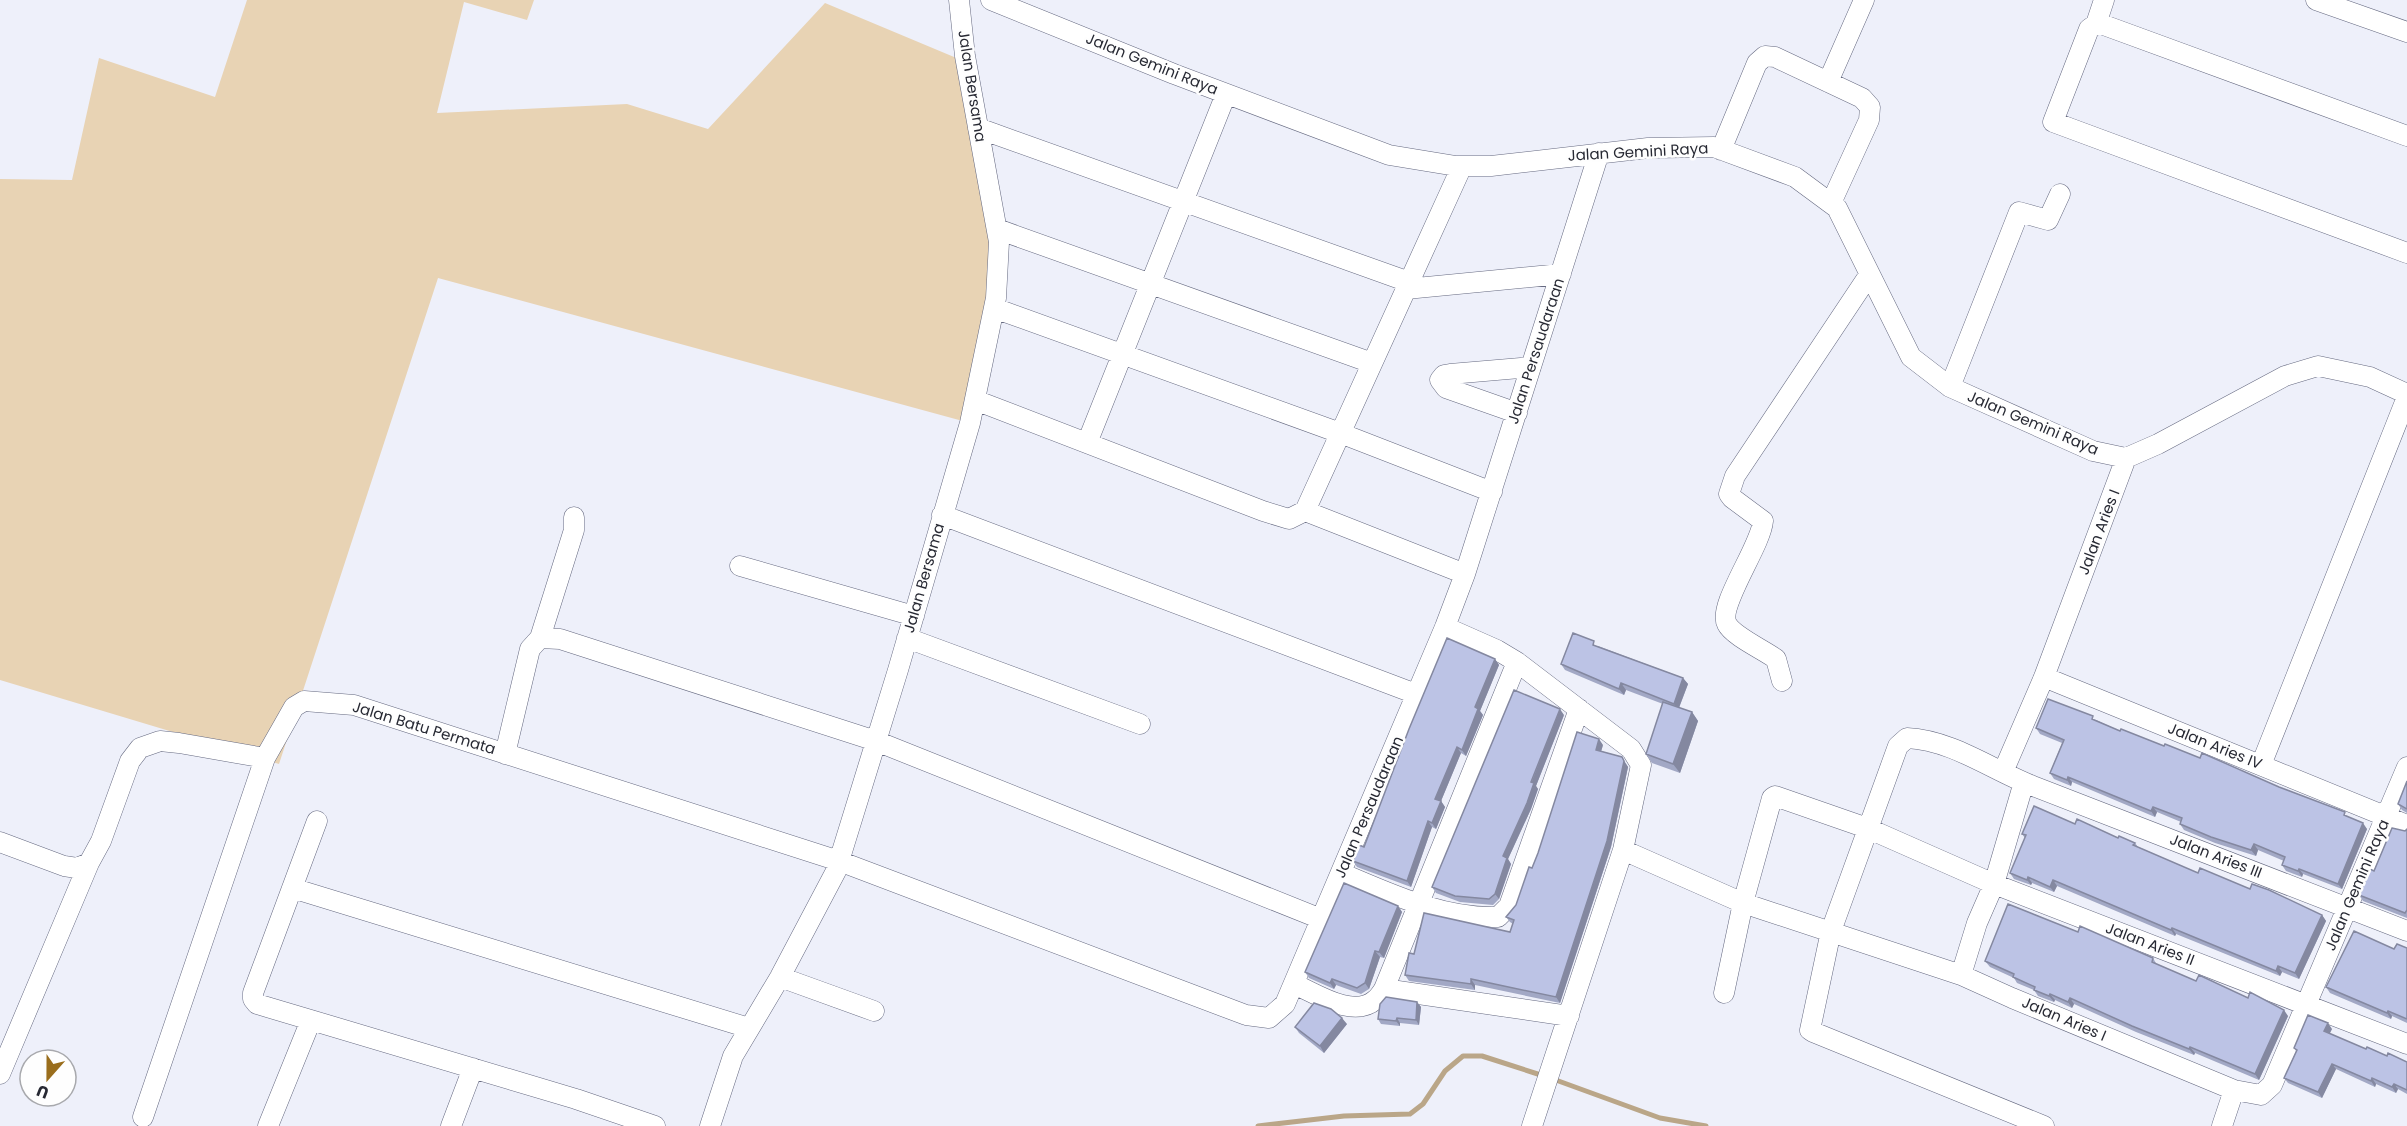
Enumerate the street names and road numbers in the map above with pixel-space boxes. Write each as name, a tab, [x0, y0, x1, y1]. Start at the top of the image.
street label: Jalan Gemini Raya	[1083, 27, 1221, 100]
street label: Jalan Bersama	[953, 28, 992, 143]
street label: Jalan Gemini Raya	[1567, 137, 1709, 166]
street label: Jalan Persaudaraan	[1502, 275, 1569, 427]
street label: Jalan Gemini Raya	[1964, 385, 2102, 460]
street label: Jalan Aries I	[2073, 486, 2124, 577]
street label: Jalan Bersama	[898, 521, 949, 635]
street label: Jalan Batu Permata	[350, 696, 498, 759]
street label: Jalan Aries IV	[2165, 717, 2265, 774]
street label: Jalan Persaudaraan	[1329, 733, 1408, 881]
street label: Jalan Gemini Raya	[2319, 816, 2394, 954]
street label: Jalan Aries III	[2167, 828, 2265, 883]
street label: Jalan Aries II	[2103, 917, 2198, 970]
street label: Jalan Aries I	[2019, 991, 2110, 1046]

